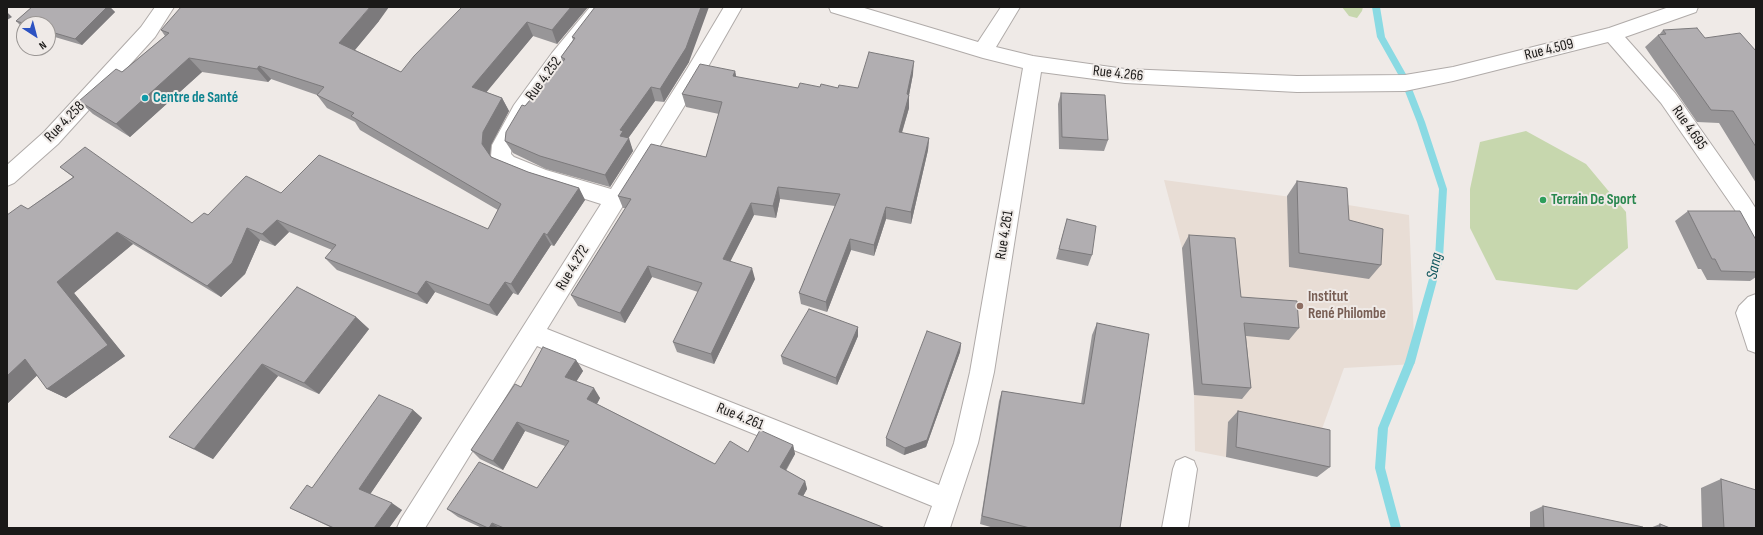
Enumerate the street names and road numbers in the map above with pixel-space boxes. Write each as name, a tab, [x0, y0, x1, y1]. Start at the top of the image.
street label: Rue 4.509	[1523, 35, 1575, 65]
street label: Rue 4.252	[522, 54, 566, 104]
street label: Rue 4.266	[1092, 62, 1144, 86]
street label: Rue 4.258	[41, 98, 89, 146]
street label: Rue 4.695	[1667, 103, 1711, 153]
street label: Rue 4.261	[992, 209, 1018, 261]
street label: Rue 4.272	[553, 242, 593, 294]
street label: Rue 4.261	[714, 399, 766, 435]

